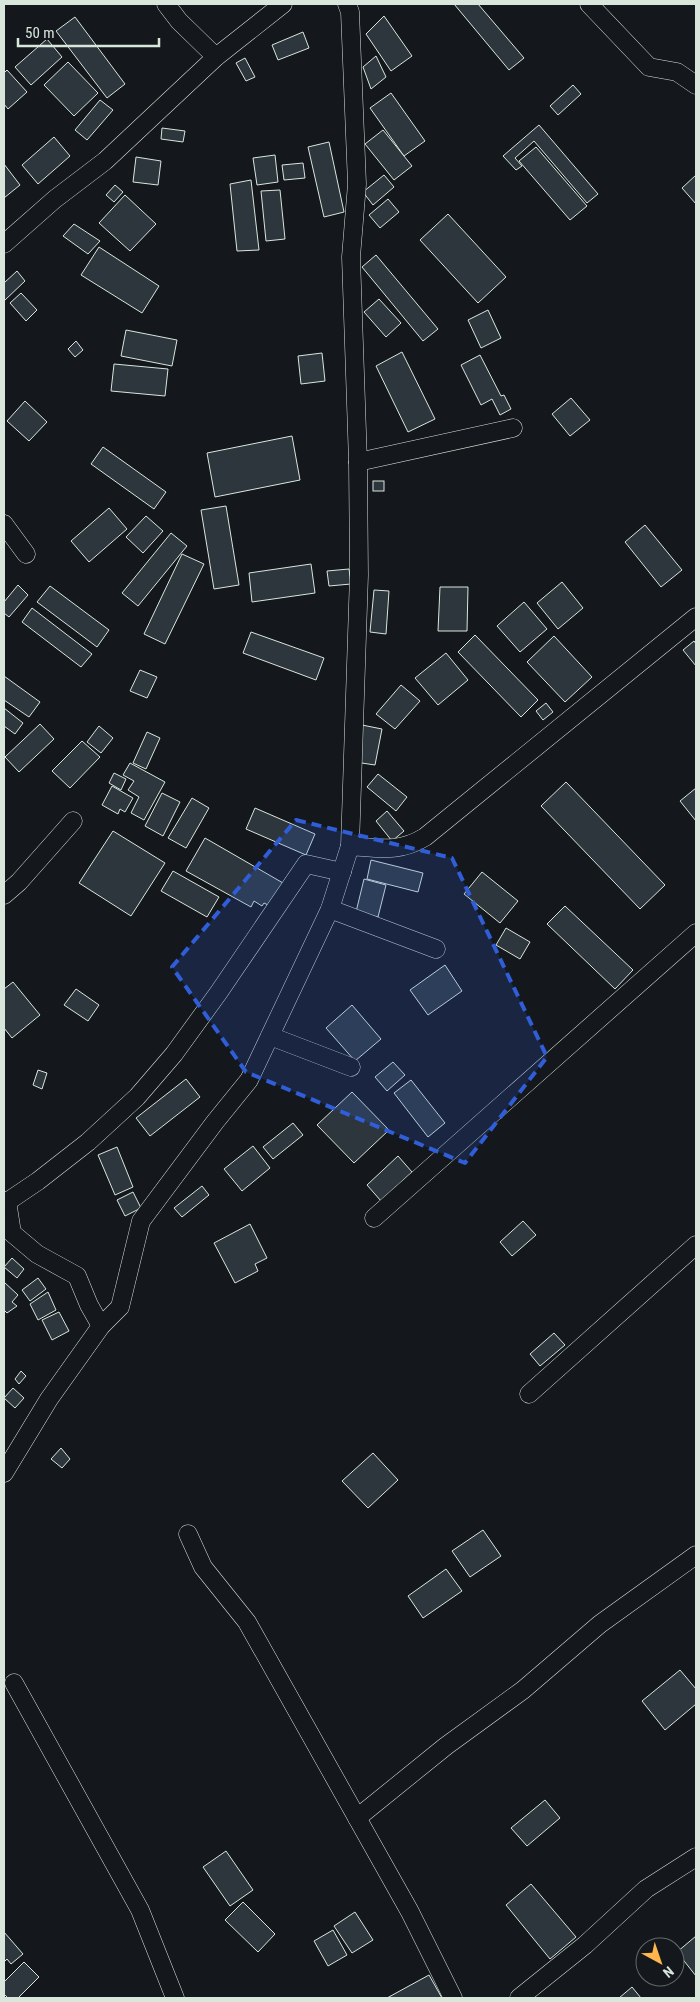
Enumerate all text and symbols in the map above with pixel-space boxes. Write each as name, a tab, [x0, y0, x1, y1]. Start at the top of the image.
scale bar	[18, 15, 159, 47]
text: 50 m	[25, 24, 55, 42]
north arrow	[635, 1937, 685, 1987]
text: N	[660, 1963, 677, 1981]

